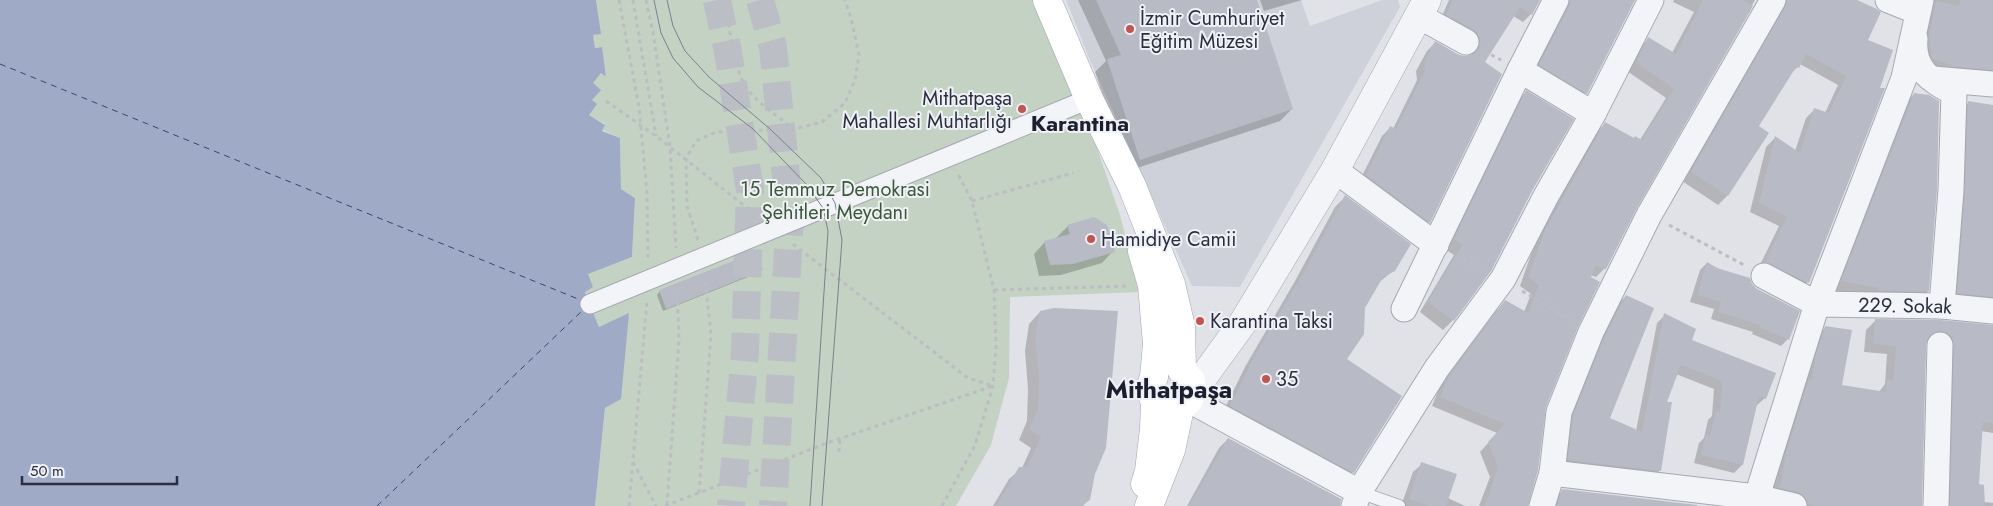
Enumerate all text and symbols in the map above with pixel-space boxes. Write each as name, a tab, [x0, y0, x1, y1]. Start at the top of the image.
place label: İzmir Cumhuriyet Eğitim Müzesi	[1140, 4, 1284, 56]
marker: İzmir Cumhuriyet Eğitim Müzesi	[1124, 23, 1136, 35]
place label: Mithatpaşa Mahallesi Muhtarlığı	[842, 84, 1012, 136]
marker: Mithatpaşa Mahallesi Muhtarlığı	[1016, 103, 1028, 115]
district label: Karantina	[1031, 107, 1129, 139]
park label: 15 Temmuz Demokrasi Şehitleri Meydanı	[740, 175, 930, 227]
place label: Hamidiye Camii	[1101, 225, 1236, 254]
marker: Hamidiye Camii	[1085, 233, 1097, 245]
street label: 229. Sokak	[1858, 291, 1954, 322]
place label: Karantina Taksi	[1210, 307, 1333, 336]
marker: Karantina Taksi	[1194, 315, 1206, 327]
place label: 35	[1276, 365, 1298, 394]
district label: Mithatpaşa	[1106, 371, 1232, 407]
marker: 35	[1260, 373, 1272, 385]
scale bar	[22, 454, 178, 486]
text: 50 m	[30, 460, 64, 482]

